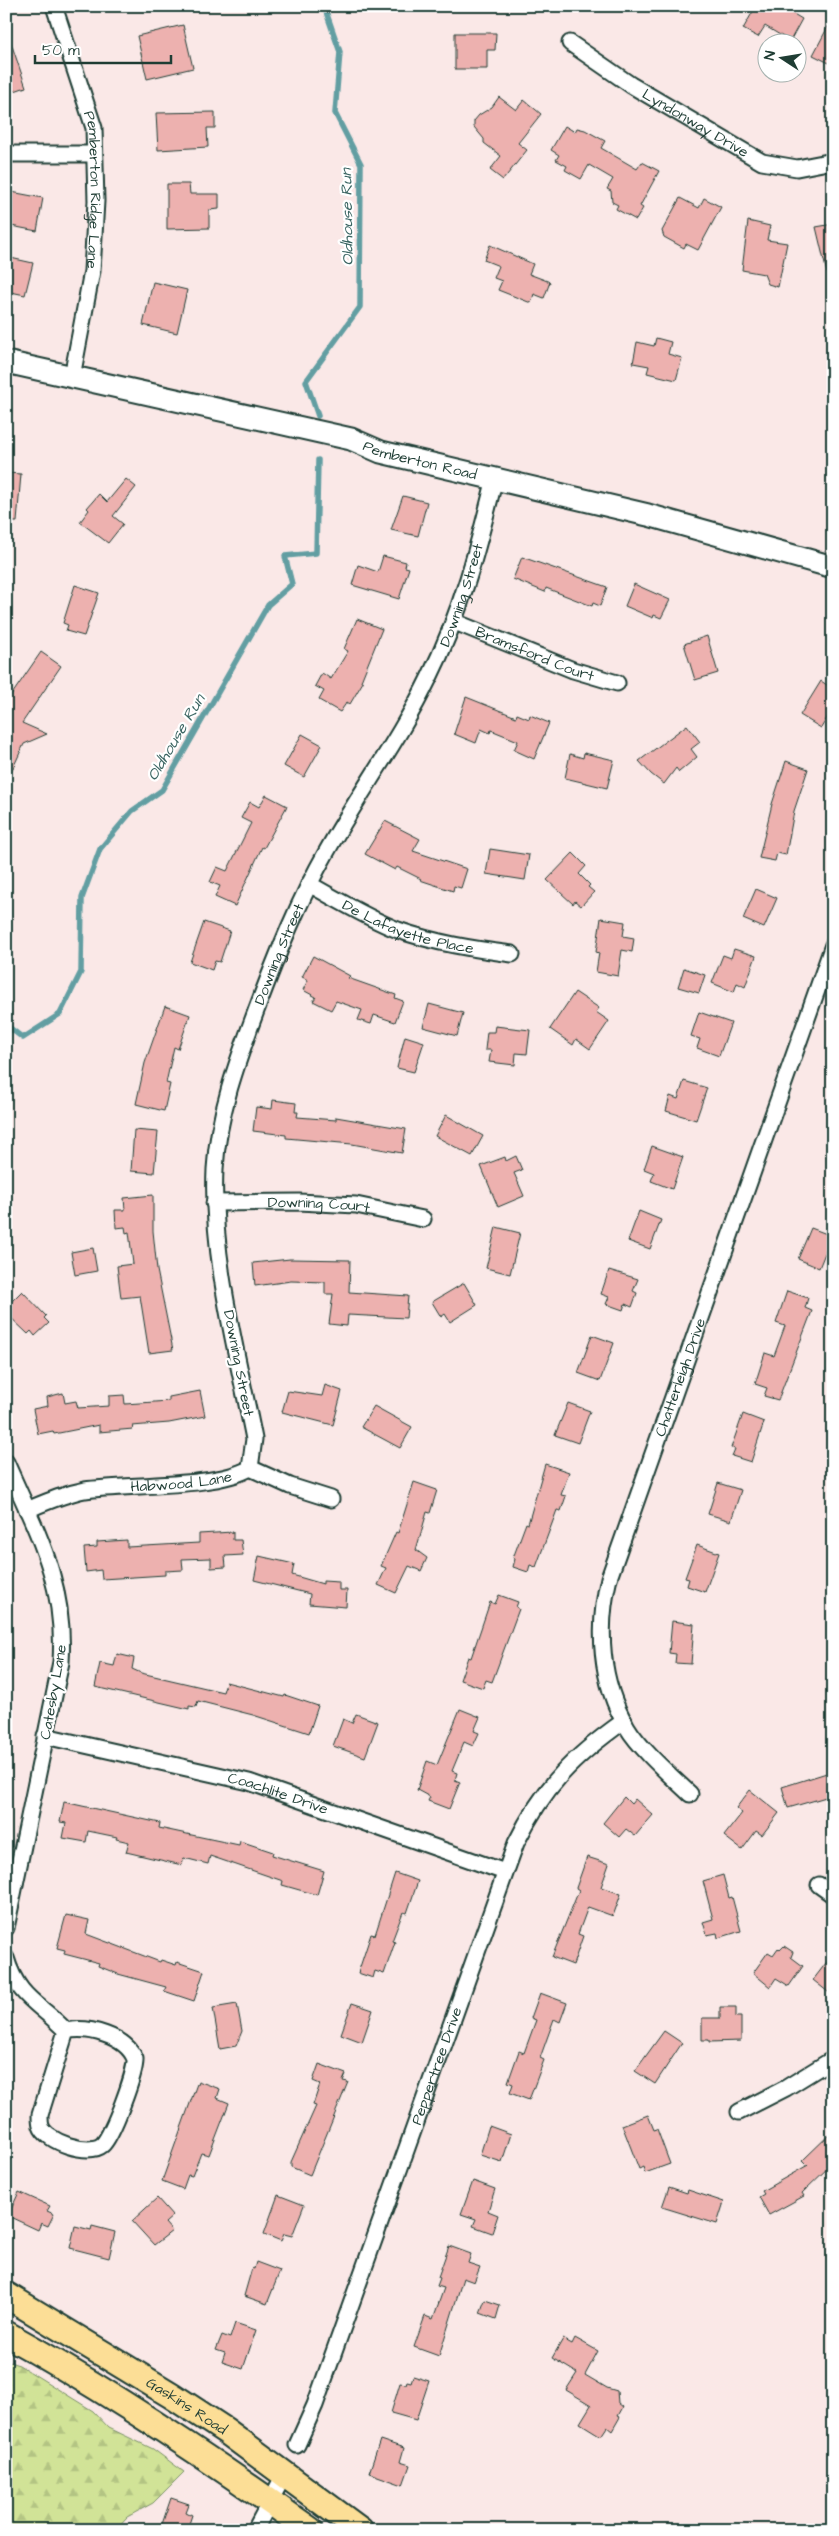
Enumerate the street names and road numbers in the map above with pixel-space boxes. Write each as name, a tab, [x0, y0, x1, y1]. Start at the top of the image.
street label: Lyndonway Drive	[638, 84, 752, 163]
street label: Pemberton Ridge Lane	[78, 108, 106, 269]
street label: Pemberton Road	[360, 435, 479, 485]
street label: Downing Street	[435, 541, 489, 650]
street label: Bramsford Court	[472, 621, 597, 687]
street label: De Lafayette Place	[338, 895, 475, 959]
street label: Downing Street	[249, 900, 310, 1008]
street label: Downing Court	[268, 1192, 372, 1219]
street label: Downing Street	[217, 1308, 259, 1418]
street label: Chatterleigh Drive	[650, 1315, 711, 1440]
street label: Habwood Lane	[130, 1466, 234, 1497]
street label: Catesby Lane	[35, 1643, 73, 1741]
street label: Coachlite Drive	[226, 1768, 331, 1820]
street label: Peppertree Drive	[406, 2004, 467, 2128]
street label: Gaskins Road	[142, 2372, 231, 2440]

